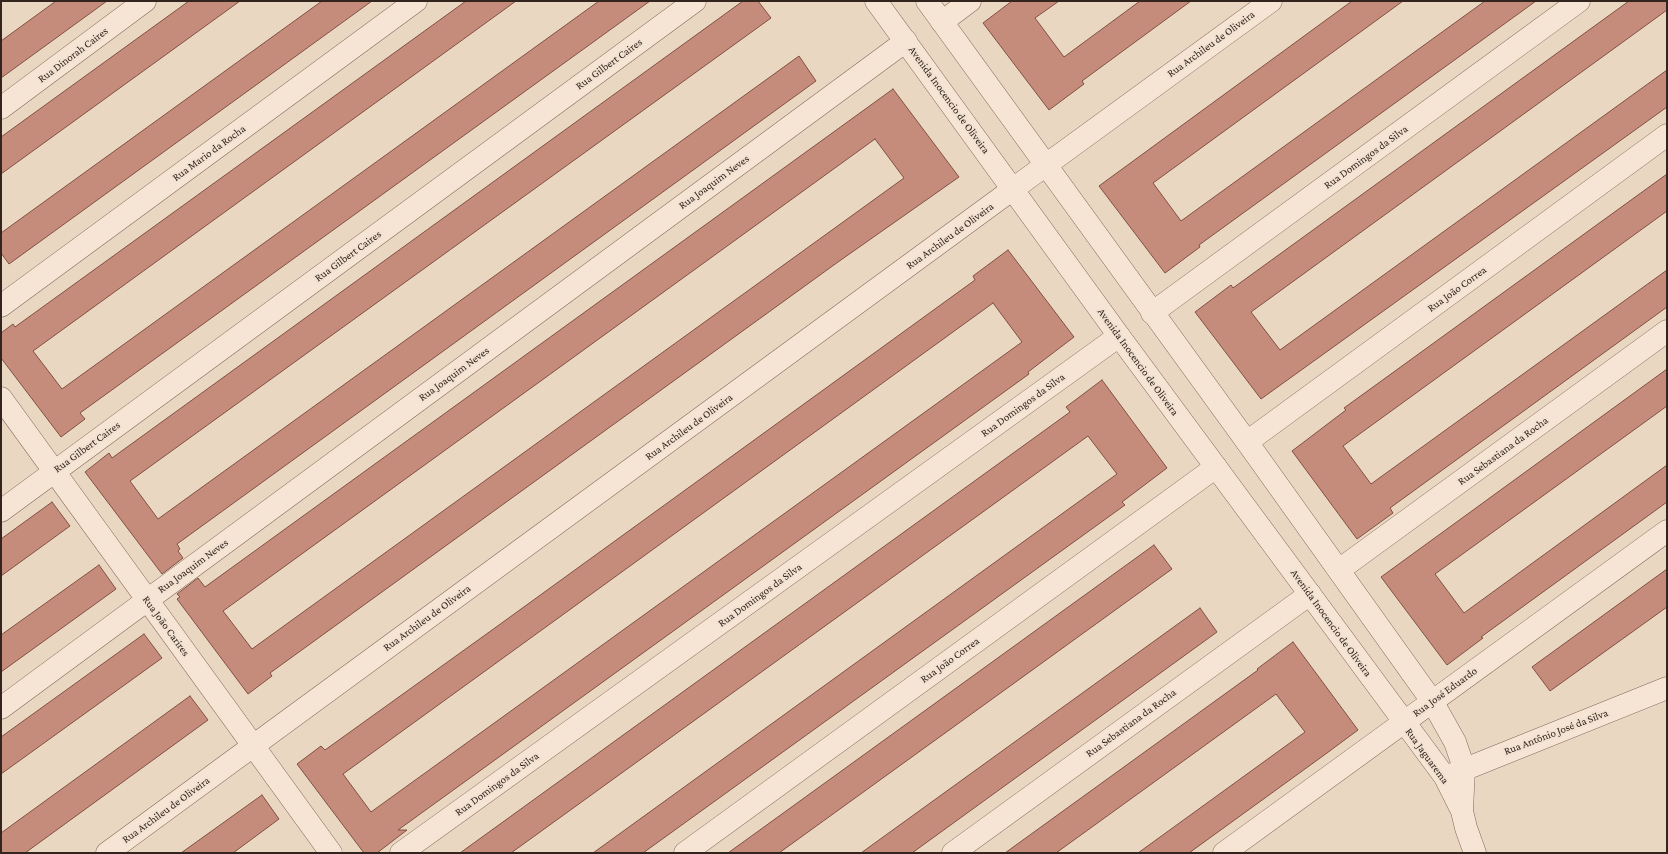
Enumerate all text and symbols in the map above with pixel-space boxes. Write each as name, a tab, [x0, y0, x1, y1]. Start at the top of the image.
street label: Rua Archileu de Oliveira	[1165, 8, 1257, 80]
street label: Rua Dinorah Caires	[35, 24, 111, 86]
street label: Rua Gilbert Caires	[573, 35, 645, 93]
street label: Avenida Inocencio de Oliveira	[906, 44, 992, 156]
street label: Rua Mario da Rocha	[170, 122, 248, 184]
street label: Rua Domingos da Silva	[1322, 122, 1410, 192]
street label: Rua Joaquim Neves	[676, 152, 752, 212]
street label: Rua Archileu de Oliveira	[904, 200, 996, 272]
street label: Rua Gilbert Caires	[312, 227, 384, 285]
street label: Rua João Correa	[1425, 263, 1489, 315]
street label: Avenida Inocencio de Oliveira	[1095, 306, 1181, 418]
street label: Rua Joaquim Neves	[416, 344, 492, 404]
street label: Rua Domingos da Silva	[979, 370, 1067, 440]
street label: Rua Archileu de Oliveira	[643, 391, 735, 463]
street label: Rua Sebastiana da Rocha	[1455, 414, 1551, 488]
street label: Rua Gilbert Caires	[51, 418, 123, 476]
street label: Rua Joaquim Neves	[155, 536, 231, 596]
street label: Rua Domingos da Silva	[716, 560, 804, 630]
street label: Avenida Inocencio de Oliveira	[1288, 567, 1374, 679]
street label: Rua Archileu de Oliveira	[381, 582, 473, 654]
street label: Rua João Carires	[140, 593, 192, 659]
street label: Rua João Correa	[918, 634, 982, 686]
street label: Rua José Eduardo	[1410, 664, 1480, 720]
street label: Rua Sebastiana da Rocha	[1083, 686, 1179, 760]
street label: Rua Antônio José da Silva	[1502, 706, 1610, 758]
street label: Rua Jaguarema	[1402, 725, 1452, 787]
street label: Rua Domingos da Silva	[453, 749, 541, 819]
street label: Rua Archileu de Oliveira	[120, 774, 212, 846]

